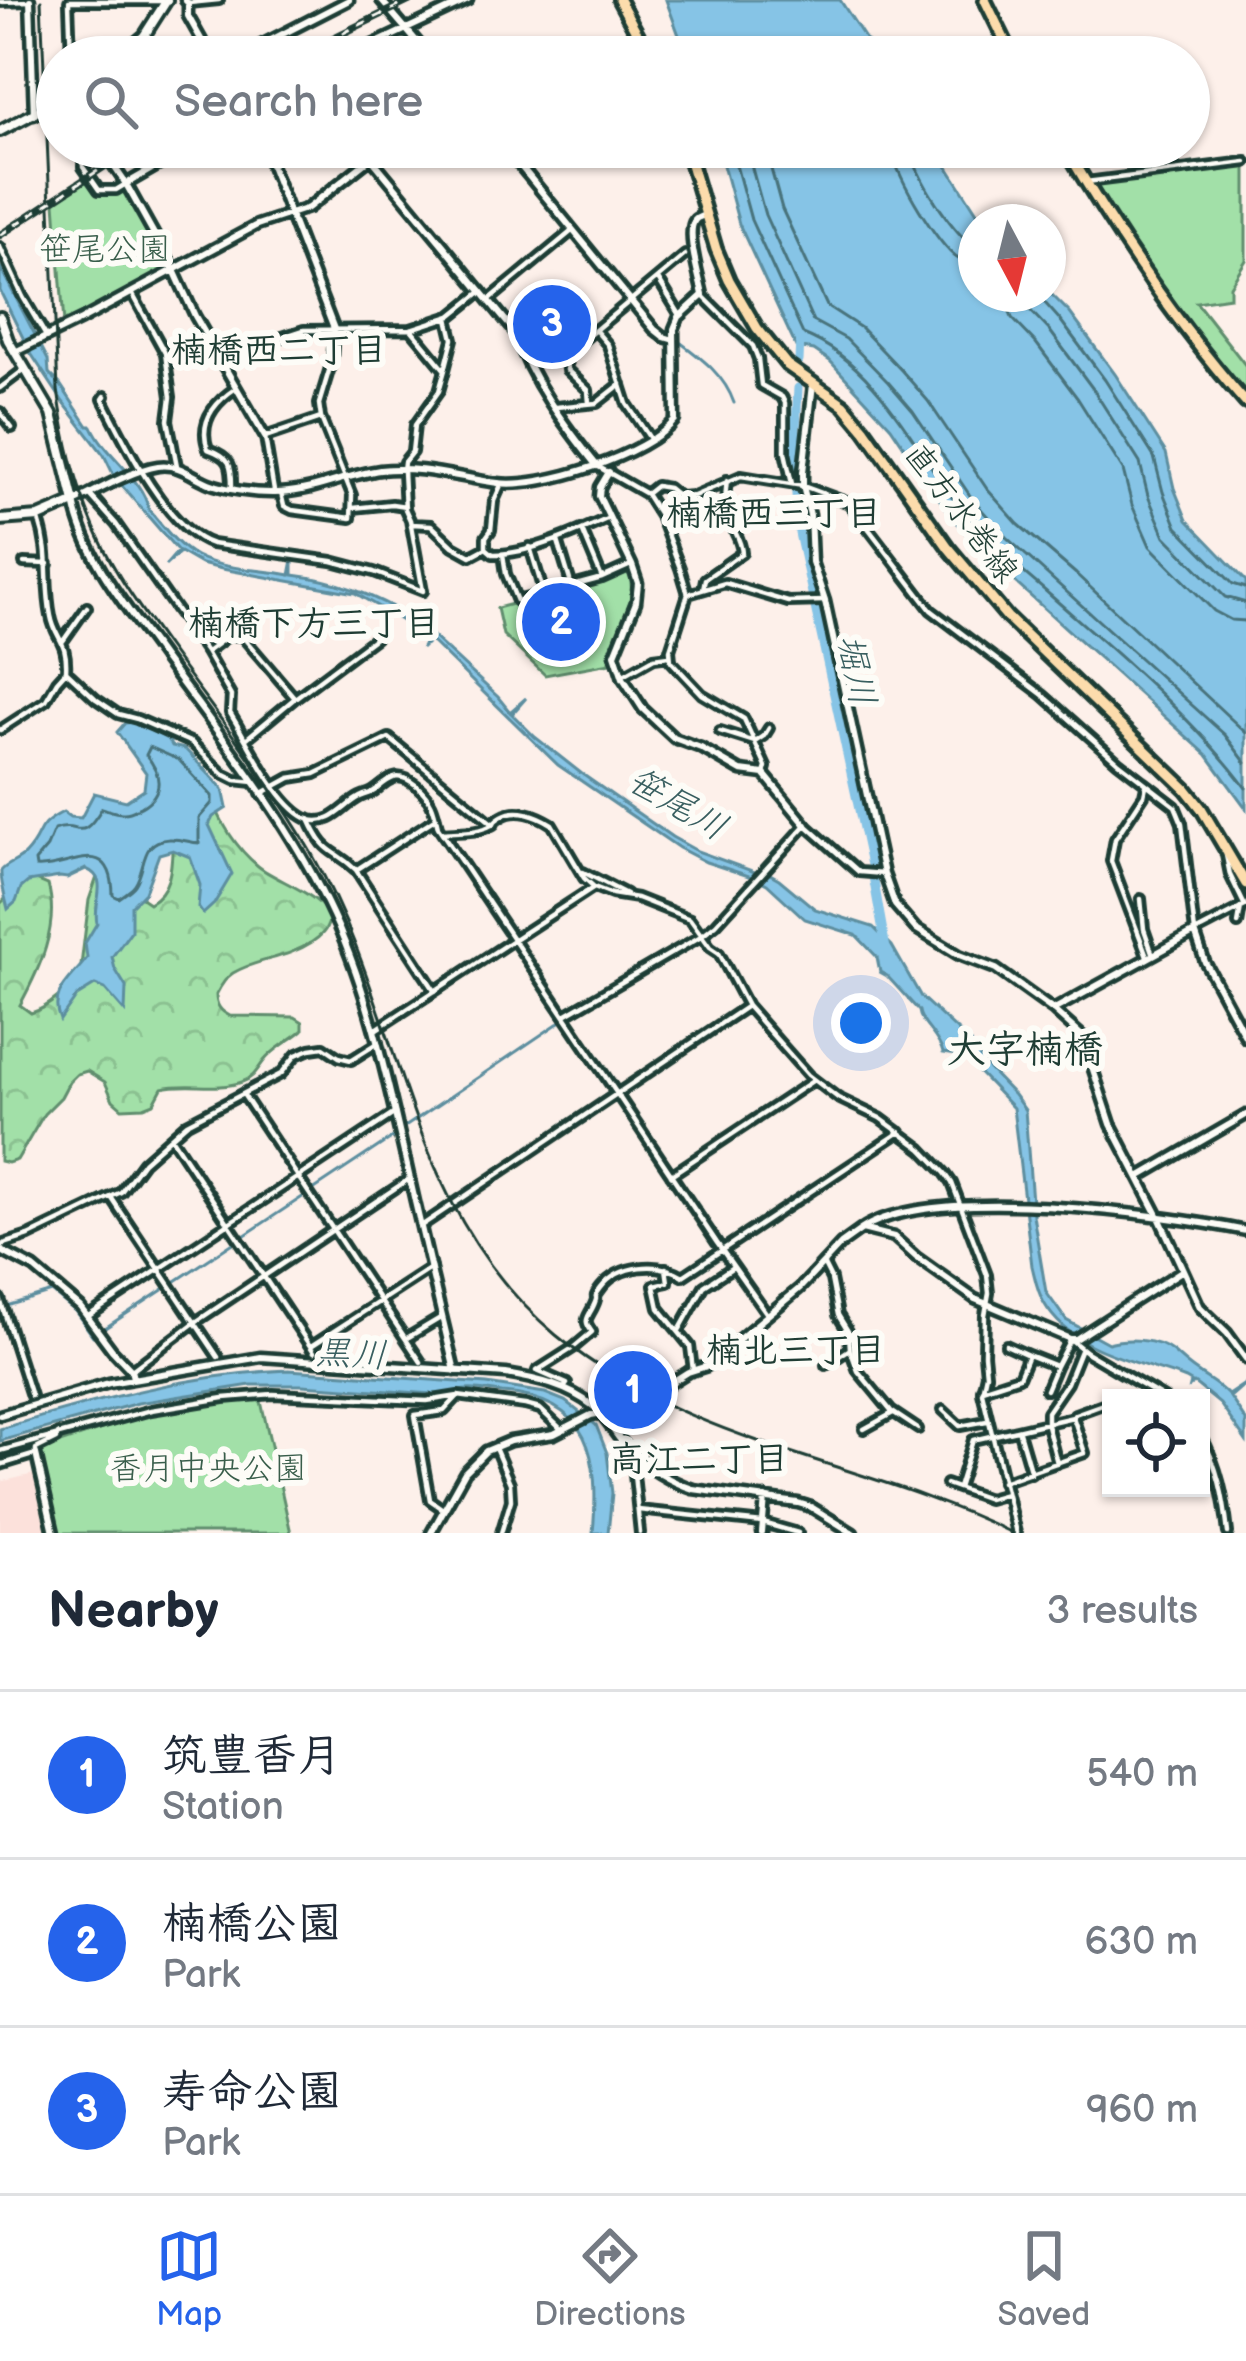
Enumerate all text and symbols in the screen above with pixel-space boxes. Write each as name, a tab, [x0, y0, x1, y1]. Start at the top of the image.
search box	[36, 36, 1210, 168]
icon: search	[78, 69, 144, 135]
text: Search here	[174, 75, 423, 130]
north arrow	[958, 204, 1066, 312]
park label: 笹尾公園	[39, 230, 171, 270]
pin: 3	[513, 279, 591, 369]
district label: 楠橋西二丁目	[171, 330, 387, 373]
street label: 直方水巻線	[895, 435, 1027, 591]
district label: 楠橋西三丁目	[666, 493, 882, 536]
pin: 2	[522, 577, 600, 667]
district label: 楠橋下方三丁目	[188, 603, 440, 646]
water label: 堀川	[826, 630, 884, 710]
water label: 笹尾川	[619, 759, 735, 851]
your location	[831, 993, 891, 1053]
district label: 大字楠橋	[947, 1027, 1103, 1074]
district label: 楠北三丁目	[706, 1330, 886, 1373]
water label: 黒川	[314, 1332, 388, 1378]
pin: 1	[594, 1345, 672, 1435]
map controls	[1102, 1389, 1210, 1497]
button: locate	[1102, 1389, 1210, 1497]
district label: 高江二丁目	[609, 1439, 789, 1482]
park label: 香月中央公園	[109, 1449, 307, 1489]
text: Nearby	[48, 1581, 219, 1642]
text: 3 results	[1046, 1588, 1198, 1635]
text: 筑豊香月	[162, 1729, 342, 1784]
text: 1	[79, 1751, 95, 1798]
text: 540 m	[1086, 1751, 1198, 1798]
text: Station	[162, 1784, 284, 1831]
text: 楠橋公園	[162, 1897, 342, 1952]
text: 2	[75, 1919, 99, 1966]
text: 630 m	[1084, 1919, 1198, 1966]
text: Park	[162, 1952, 240, 1999]
text: 寿命公園	[162, 2065, 342, 2120]
text: 3	[76, 2087, 98, 2134]
text: 960 m	[1086, 2087, 1198, 2134]
text: Park	[162, 2120, 240, 2167]
tab: Map	[156, 2223, 222, 2335]
tab: Directions	[534, 2223, 686, 2335]
tab: Saved	[997, 2223, 1090, 2335]

